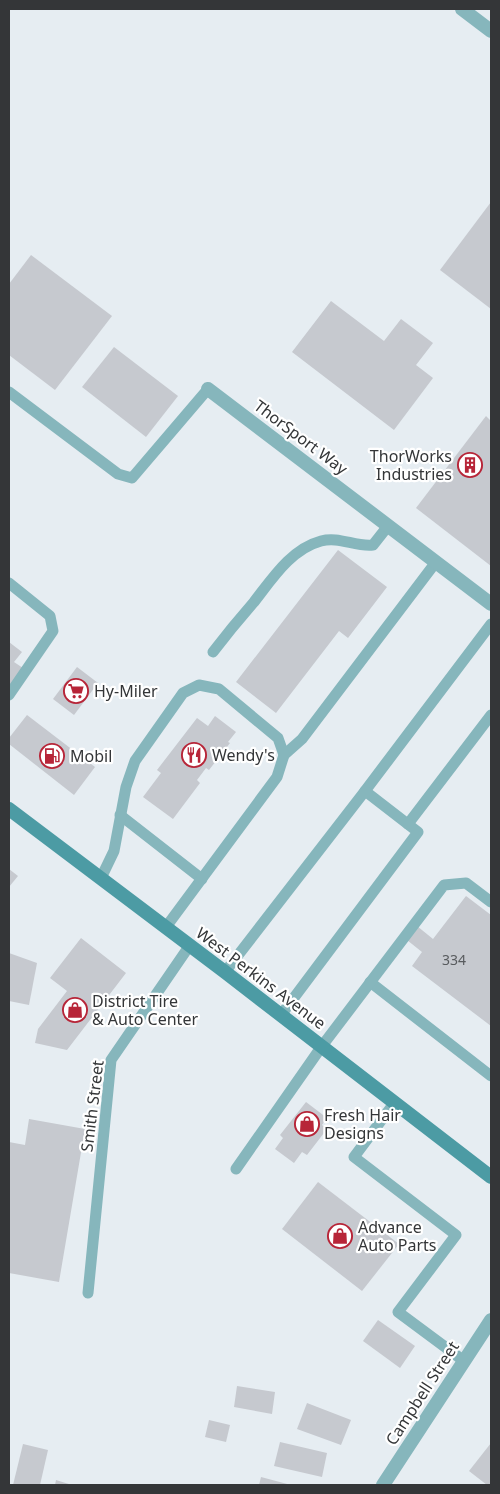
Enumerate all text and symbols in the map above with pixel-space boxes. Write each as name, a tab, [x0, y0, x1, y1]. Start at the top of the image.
street label: ThorSport Way	[250, 395, 353, 480]
place label: ThorWorks Industries	[370, 445, 452, 485]
building icon: ThorWorks Industries	[457, 452, 483, 478]
supermarket icon: Hy-Miler	[63, 678, 89, 704]
place label: Hy-Miler	[94, 680, 158, 702]
restaurant icon: Wendy's	[181, 742, 207, 768]
fuel station icon: Mobil	[39, 743, 65, 769]
place label: Wendy's	[212, 744, 275, 766]
place label: Mobil	[70, 745, 112, 767]
street label: West Perkins Avenue	[192, 922, 330, 1034]
house number: 334	[442, 950, 466, 969]
place label: District Tire & Auto Center	[92, 990, 198, 1030]
shop icon: District Tire & Auto Center	[62, 997, 88, 1023]
street label: Smith Street	[75, 1059, 109, 1153]
place label: Fresh Hair Designs	[324, 1104, 401, 1144]
shop icon: Fresh Hair Designs	[294, 1111, 320, 1137]
place label: Advance Auto Parts	[358, 1216, 436, 1256]
shop icon: Advance Auto Parts	[327, 1223, 353, 1249]
street label: Campbell Street	[380, 1337, 464, 1449]

